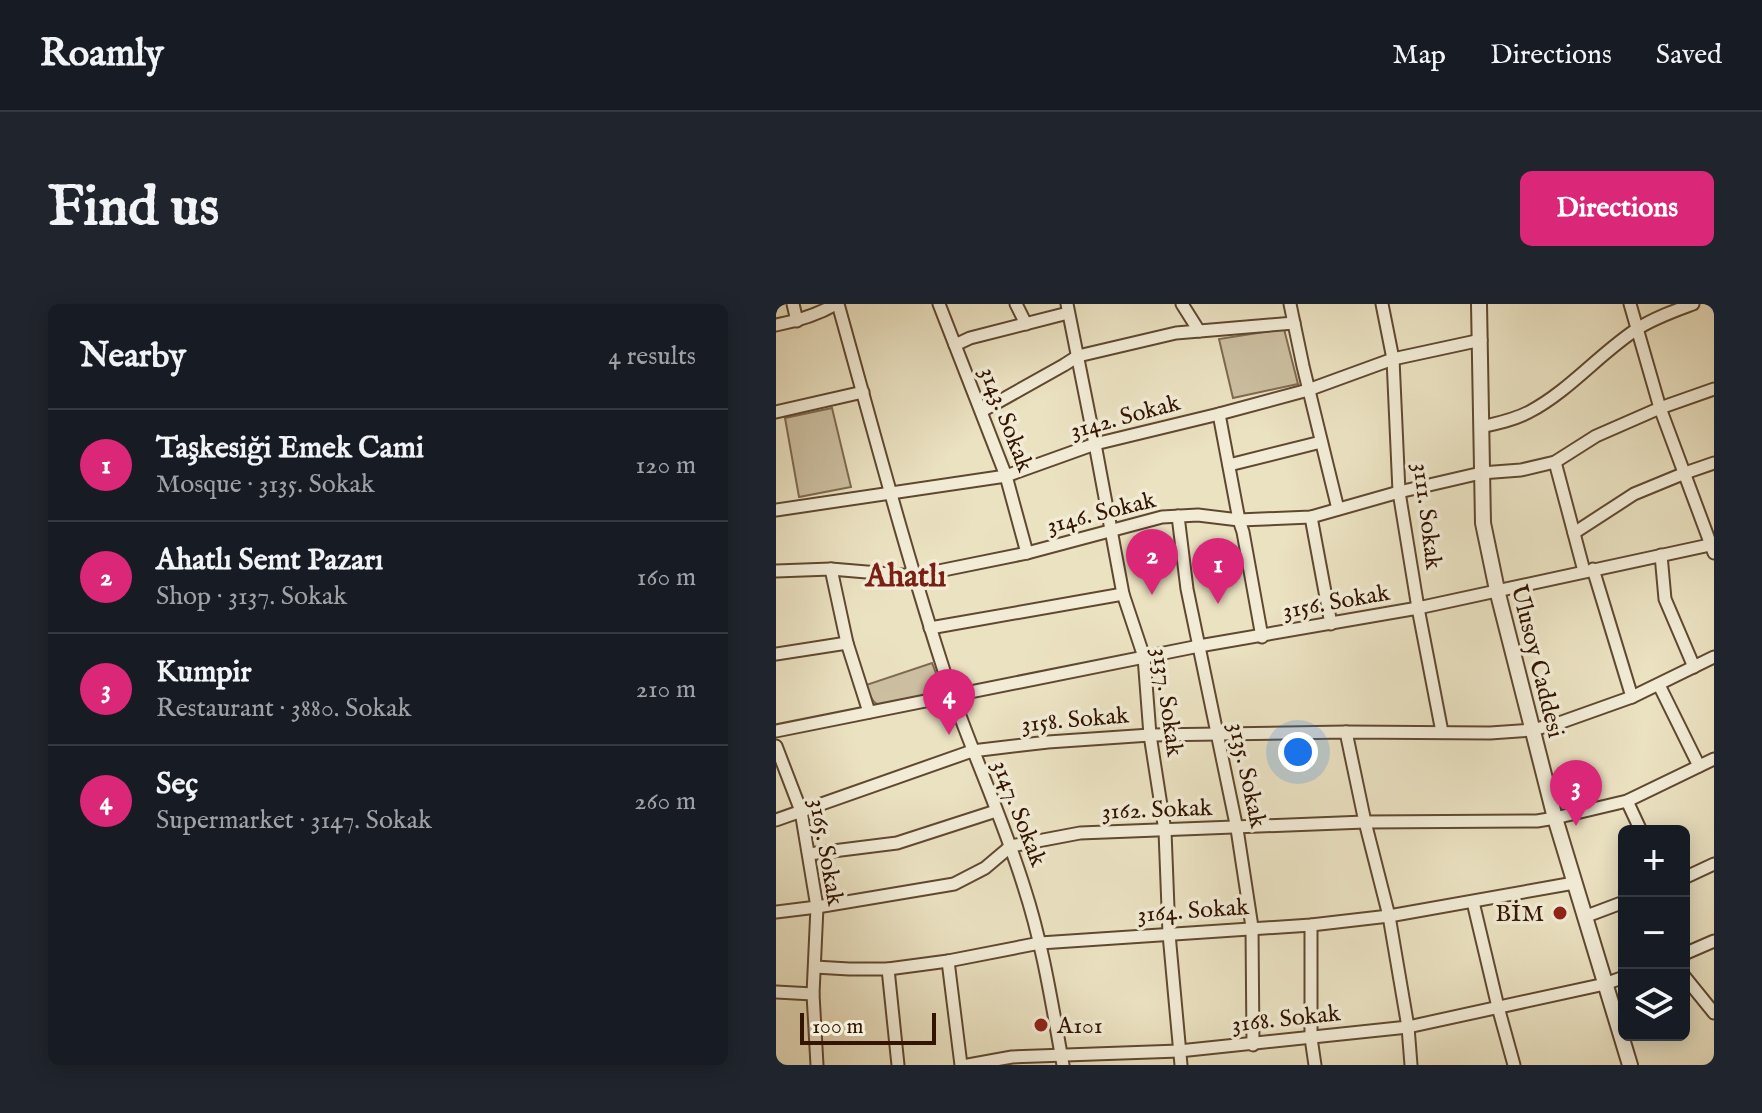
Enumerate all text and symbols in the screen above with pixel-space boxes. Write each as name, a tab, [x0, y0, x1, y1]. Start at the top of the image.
text: Roamly	[40, 31, 164, 79]
text: Map	[1392, 38, 1446, 73]
text: Directions	[1490, 38, 1612, 73]
text: Saved	[1656, 38, 1722, 73]
button: Directions	[1520, 171, 1714, 246]
text: Find us	[48, 173, 219, 244]
text: Nearby	[80, 335, 186, 378]
text: 4 results	[608, 340, 696, 373]
street label: 3143. Sokak	[971, 363, 1040, 477]
street label: 3142. Sokak	[1067, 388, 1184, 447]
text: Taşkesiği Emek Cami	[156, 430, 424, 468]
text: 1	[101, 449, 111, 482]
text: 120 m	[636, 449, 696, 482]
street label: 3111. Sokak	[1405, 461, 1448, 572]
text: Mosque · 3135. Sokak	[156, 468, 375, 501]
street label: 3146. Sokak	[1044, 485, 1159, 542]
pin: 2	[1126, 529, 1178, 595]
pin: 1	[1192, 538, 1244, 604]
text: Ahatlı Semt Pazarı	[156, 542, 383, 580]
district label: Ahatlı	[864, 557, 947, 598]
text: 2	[100, 561, 112, 594]
text: 160 m	[637, 561, 696, 594]
street label: 3156. Sokak	[1280, 578, 1392, 627]
text: Shop · 3137. Sokak	[156, 580, 347, 613]
street label: Ulusoy Caddesi	[1503, 582, 1571, 741]
street label: 3137. Sokak	[1144, 646, 1190, 759]
text: Kumpir	[156, 654, 252, 692]
pin: 4	[923, 669, 975, 735]
text: 3	[101, 673, 111, 706]
text: 210 m	[636, 673, 696, 706]
text: Restaurant · 3880. Sokak	[156, 692, 411, 725]
street label: 3158. Sokak	[1020, 700, 1130, 741]
street label: 3135. Sokak	[1220, 720, 1273, 831]
your location	[1278, 732, 1318, 772]
street label: 3147. Sokak	[984, 756, 1053, 871]
pin: 3	[1550, 760, 1602, 826]
text: Seç	[156, 766, 198, 804]
text: 4	[100, 785, 112, 818]
text: 260 m	[634, 785, 696, 818]
street label: 3162. Sokak	[1101, 793, 1213, 828]
street label: 3165. Sokak	[801, 796, 850, 908]
text: Supermarket · 3147. Sokak	[156, 804, 432, 837]
map controls	[1618, 825, 1690, 1041]
button: +	[1618, 825, 1690, 897]
street label: 3164. Sokak	[1136, 892, 1250, 931]
button: −	[1618, 897, 1690, 969]
place label: BİM	[1495, 899, 1544, 930]
marker: BİM	[1551, 904, 1569, 922]
button: layers	[1618, 969, 1690, 1041]
street label: 3168. Sokak	[1230, 998, 1342, 1041]
scale bar	[800, 1009, 936, 1045]
place label: A101	[1056, 1011, 1103, 1042]
text: 100 m	[812, 1013, 864, 1041]
marker: A101	[1032, 1016, 1050, 1034]

